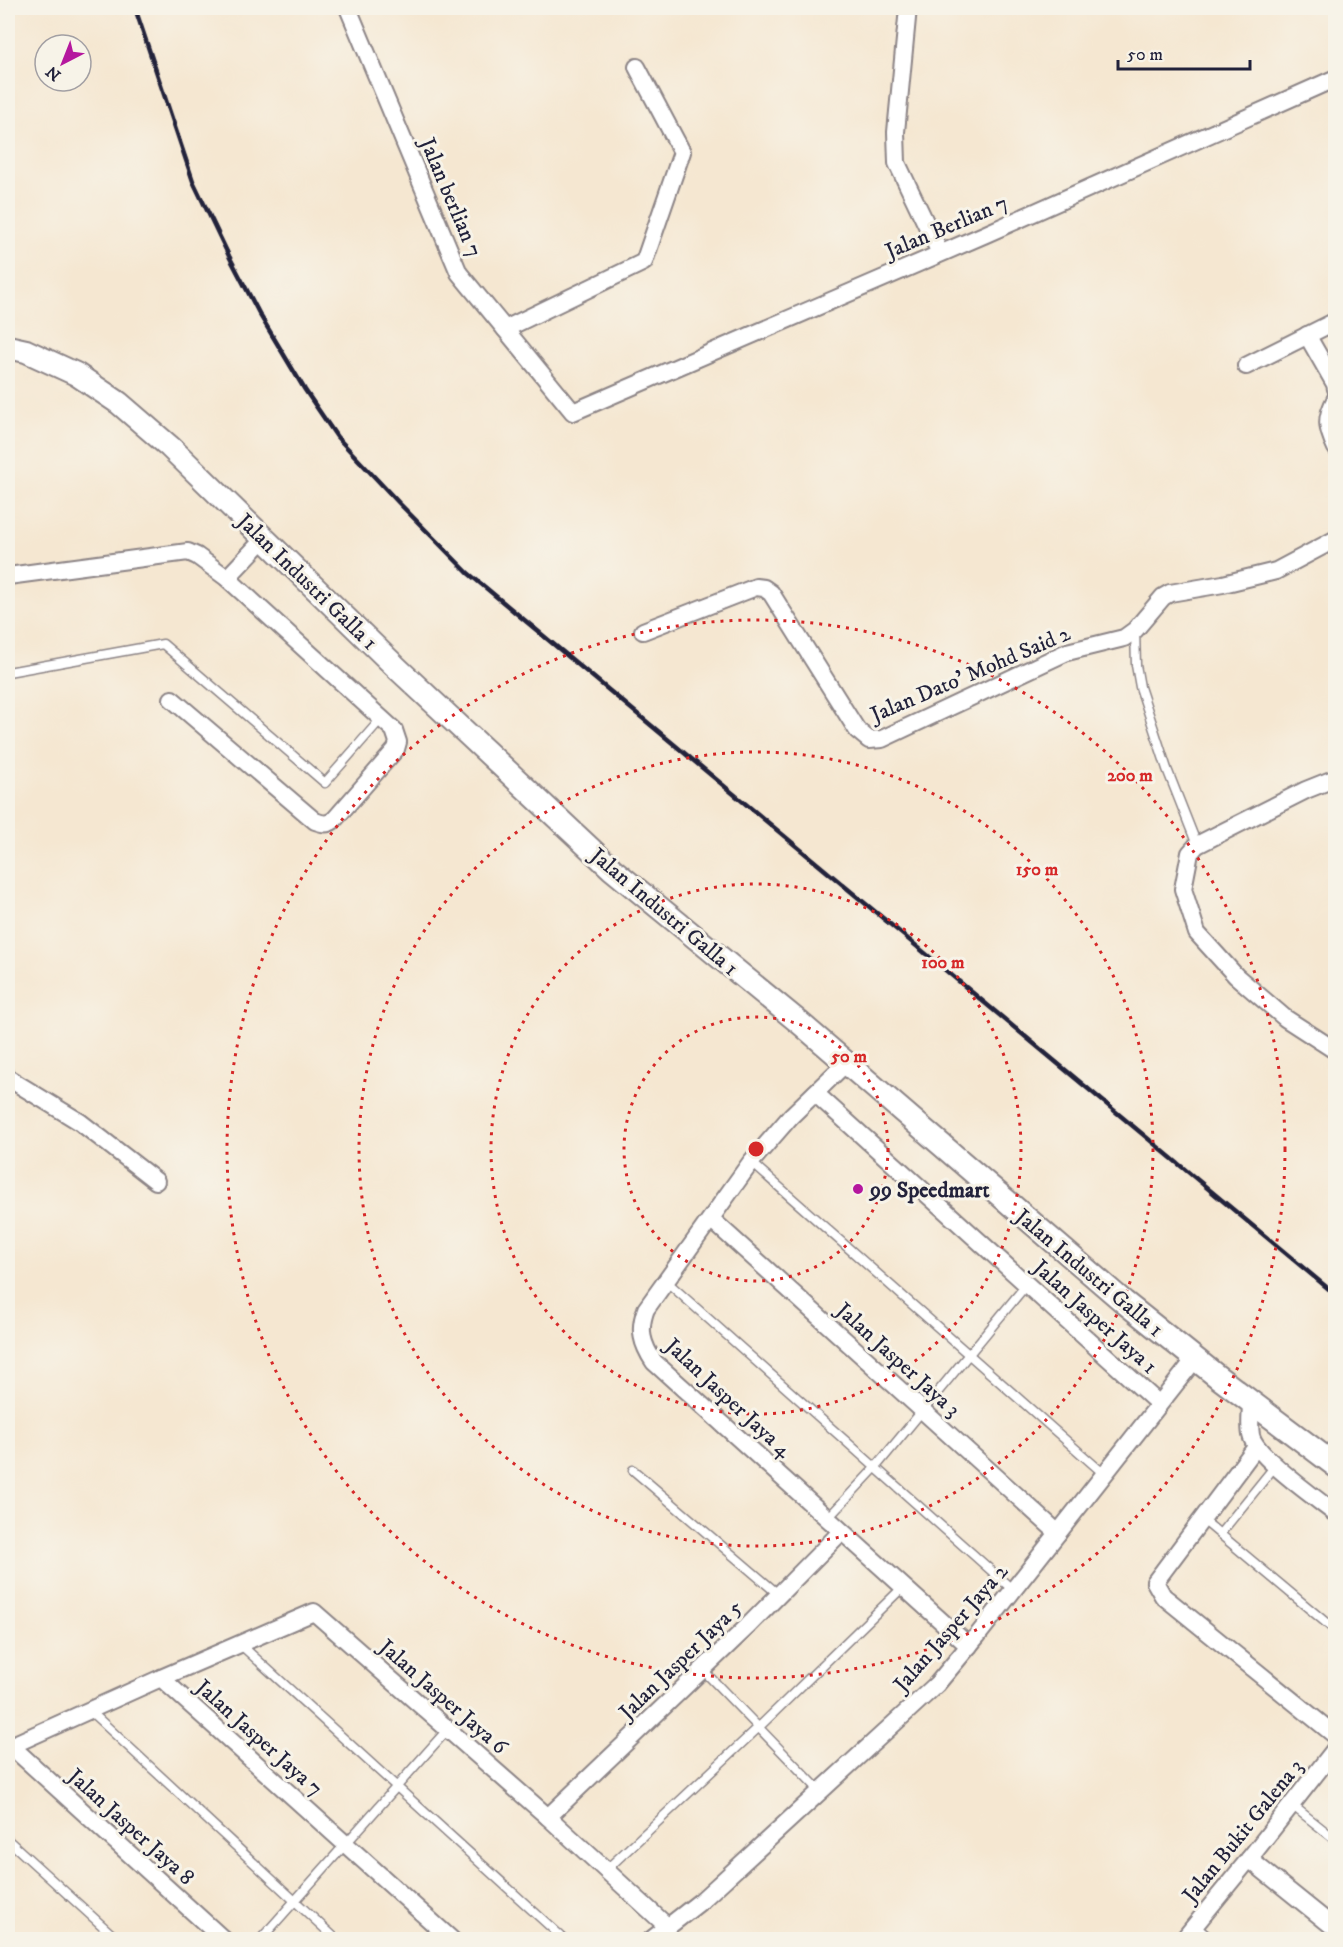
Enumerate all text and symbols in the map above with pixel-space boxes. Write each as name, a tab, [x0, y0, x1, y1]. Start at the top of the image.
north arrow	[33, 33, 93, 93]
scale bar	[1118, 33, 1250, 71]
text: 50 m	[1127, 44, 1163, 66]
text: N	[42, 62, 65, 85]
street label: Jalan berlian 7	[413, 132, 488, 261]
street label: Jalan Berlian 7	[879, 189, 1012, 266]
street label: Jalan Industri Galla 1	[230, 507, 383, 656]
street label: Jalan Dato' Mohd Said 2	[865, 620, 1075, 729]
text: 200 m	[1107, 765, 1153, 787]
street label: Jalan Industri Galla 1	[583, 841, 744, 982]
text: 150 m	[1016, 859, 1059, 881]
text: 100 m	[921, 952, 965, 974]
text: 50 m	[830, 1046, 867, 1068]
centre of rings	[746, 1139, 766, 1159]
place label: 99 Speedmart	[868, 1177, 990, 1204]
marker: 99 Speedmart	[851, 1182, 865, 1196]
street label: Jalan Industri Galla 1	[1008, 1202, 1169, 1343]
street label: Jalan Jasper Jaya 1	[1026, 1253, 1163, 1380]
street label: Jalan Jasper Jaya 3	[829, 1296, 966, 1423]
street label: Jalan Jasper Jaya 4	[658, 1331, 798, 1464]
street label: Jalan Jasper Jaya 2	[887, 1558, 1014, 1699]
street label: Jalan Jasper Jaya 5	[612, 1594, 748, 1727]
street label: Jalan Jasper Jaya 6	[372, 1633, 514, 1761]
street label: Jalan Jasper Jaya 7	[188, 1673, 328, 1802]
street label: Jalan Bukit Galena 3	[1176, 1754, 1309, 1910]
street label: Jalan Jasper Jaya 8	[61, 1762, 200, 1891]

